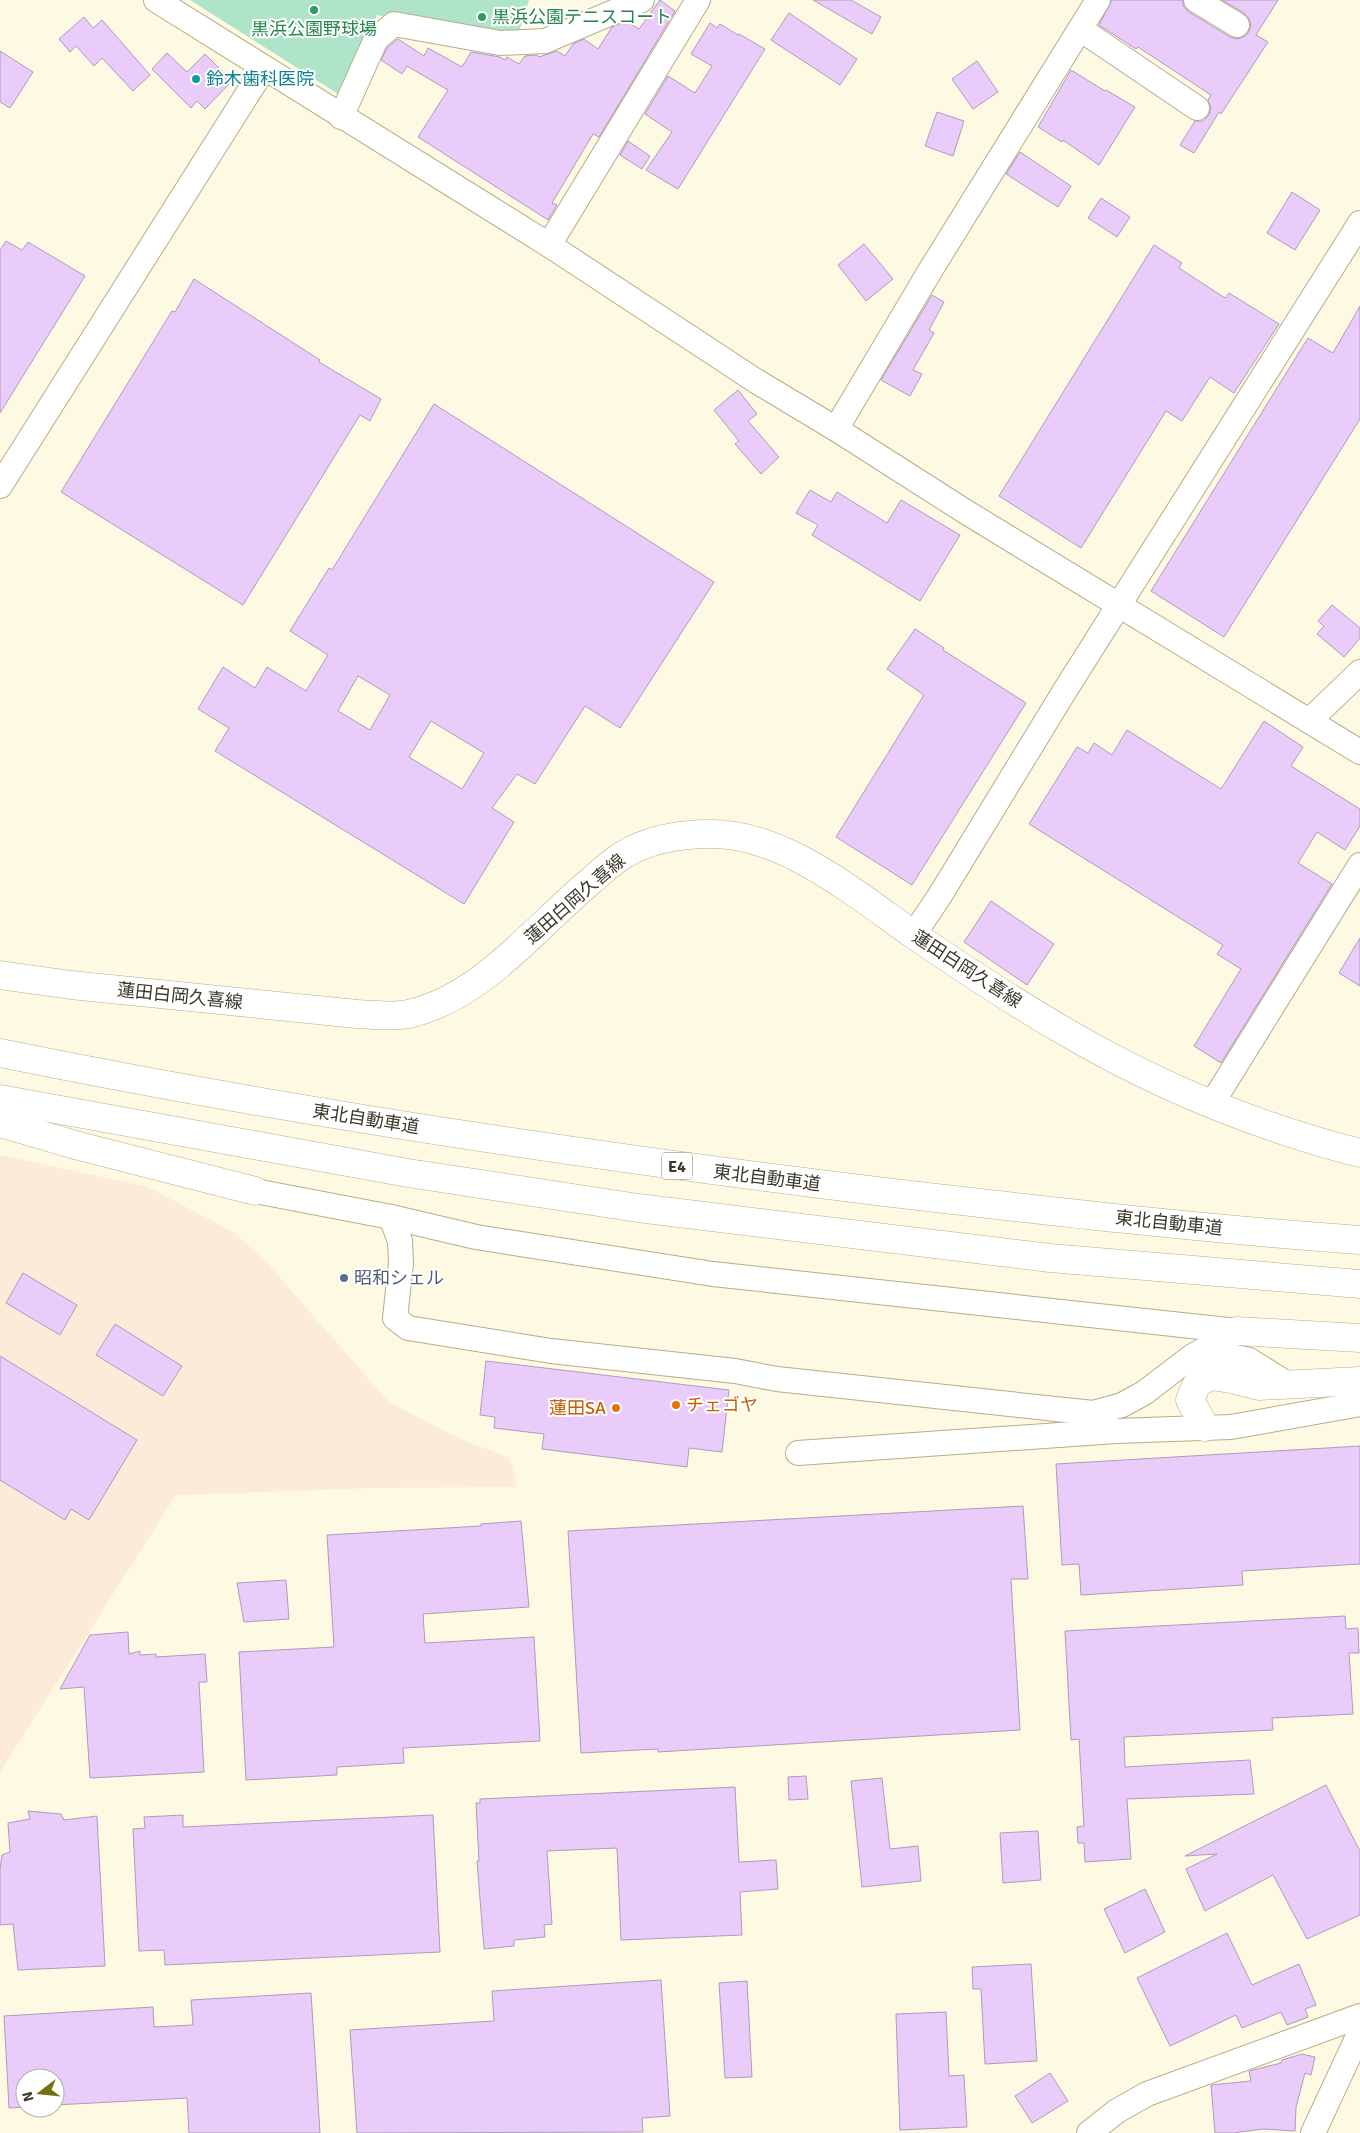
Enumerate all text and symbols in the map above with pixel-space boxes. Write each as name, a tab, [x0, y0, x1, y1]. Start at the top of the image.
marker: 黒浜公園野球場	[308, 4, 320, 16]
place label: 黒浜公園テニスコート	[492, 6, 672, 28]
marker: 黒浜公園テニスコート	[476, 11, 488, 23]
place label: 黒浜公園野球場	[251, 18, 377, 40]
place label: 鈴木歯科医院	[206, 68, 314, 90]
marker: 鈴木歯科医院	[190, 73, 202, 85]
street label: 蓮田白岡久喜線	[520, 849, 630, 949]
street label: 蓮田白岡久喜線	[908, 925, 1026, 1013]
street label: 蓮田白岡久喜線	[116, 978, 244, 1014]
street label: 東北自動車道	[311, 1100, 421, 1138]
road number: E4	[662, 1152, 692, 1180]
street label: 東北自動車道	[712, 1161, 822, 1195]
street label: 東北自動車道	[1114, 1206, 1224, 1240]
place label: 昭和シェル	[354, 1267, 444, 1289]
marker: 昭和シェル	[338, 1272, 350, 1284]
place label: チェゴヤ	[686, 1394, 758, 1416]
place label: 蓮田SA	[549, 1397, 606, 1419]
marker: チェゴヤ	[670, 1399, 682, 1411]
marker: 蓮田SA	[610, 1402, 622, 1414]
north arrow	[15, 2068, 65, 2118]
text: N	[18, 2089, 37, 2103]

